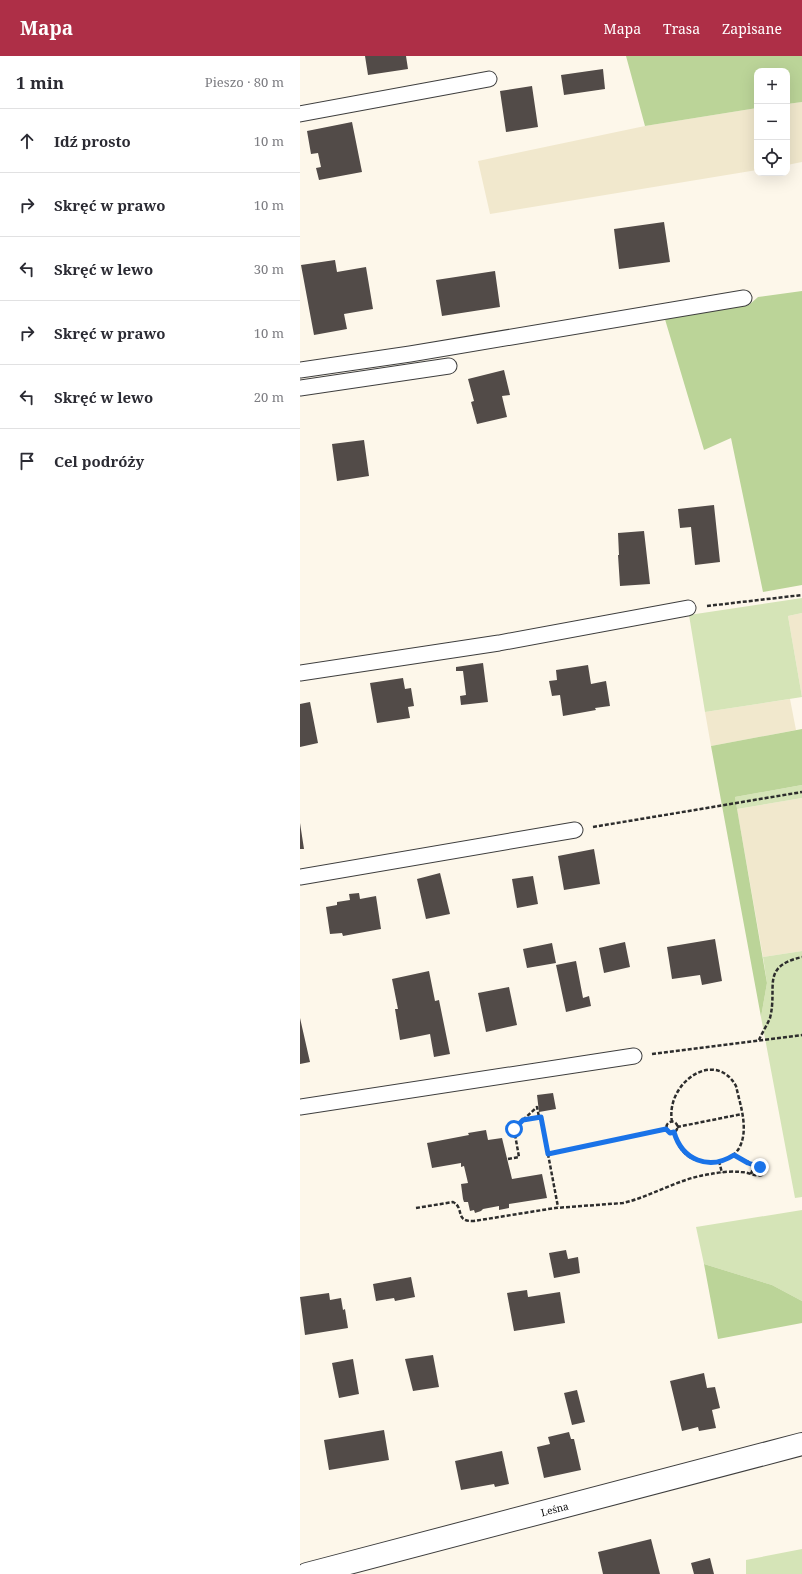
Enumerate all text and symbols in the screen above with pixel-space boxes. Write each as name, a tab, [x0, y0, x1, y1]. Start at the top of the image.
text: Mapa	[20, 15, 73, 41]
text: Mapa	[604, 19, 641, 38]
text: Trasa	[663, 19, 700, 38]
text: Zapisane	[722, 19, 782, 38]
map controls	[754, 68, 790, 176]
button: +	[754, 68, 790, 104]
text: 1 min	[16, 71, 64, 94]
text: Pieszo · 80 m	[205, 73, 284, 91]
button: −	[754, 104, 790, 140]
icon: ahead	[16, 130, 38, 152]
text: Idź prosto	[54, 131, 131, 151]
text: 10 m	[254, 132, 284, 150]
button: locate	[754, 140, 790, 176]
icon: right	[16, 194, 38, 216]
text: Skręć w prawo	[54, 195, 165, 215]
text: 10 m	[254, 196, 284, 214]
icon: left	[16, 258, 38, 280]
text: Skręć w lewo	[54, 259, 153, 279]
text: 30 m	[254, 260, 284, 278]
icon: right	[16, 322, 38, 344]
text: Skręć w prawo	[54, 323, 165, 343]
text: 10 m	[254, 324, 284, 342]
icon: left	[16, 386, 38, 408]
text: Skręć w lewo	[54, 387, 153, 407]
text: 20 m	[254, 388, 284, 406]
icon: arrive	[16, 450, 38, 472]
text: Cel podróży	[54, 451, 144, 471]
route start	[505, 1120, 523, 1138]
route end	[751, 1158, 769, 1176]
street label: Leśna	[539, 1499, 570, 1519]

